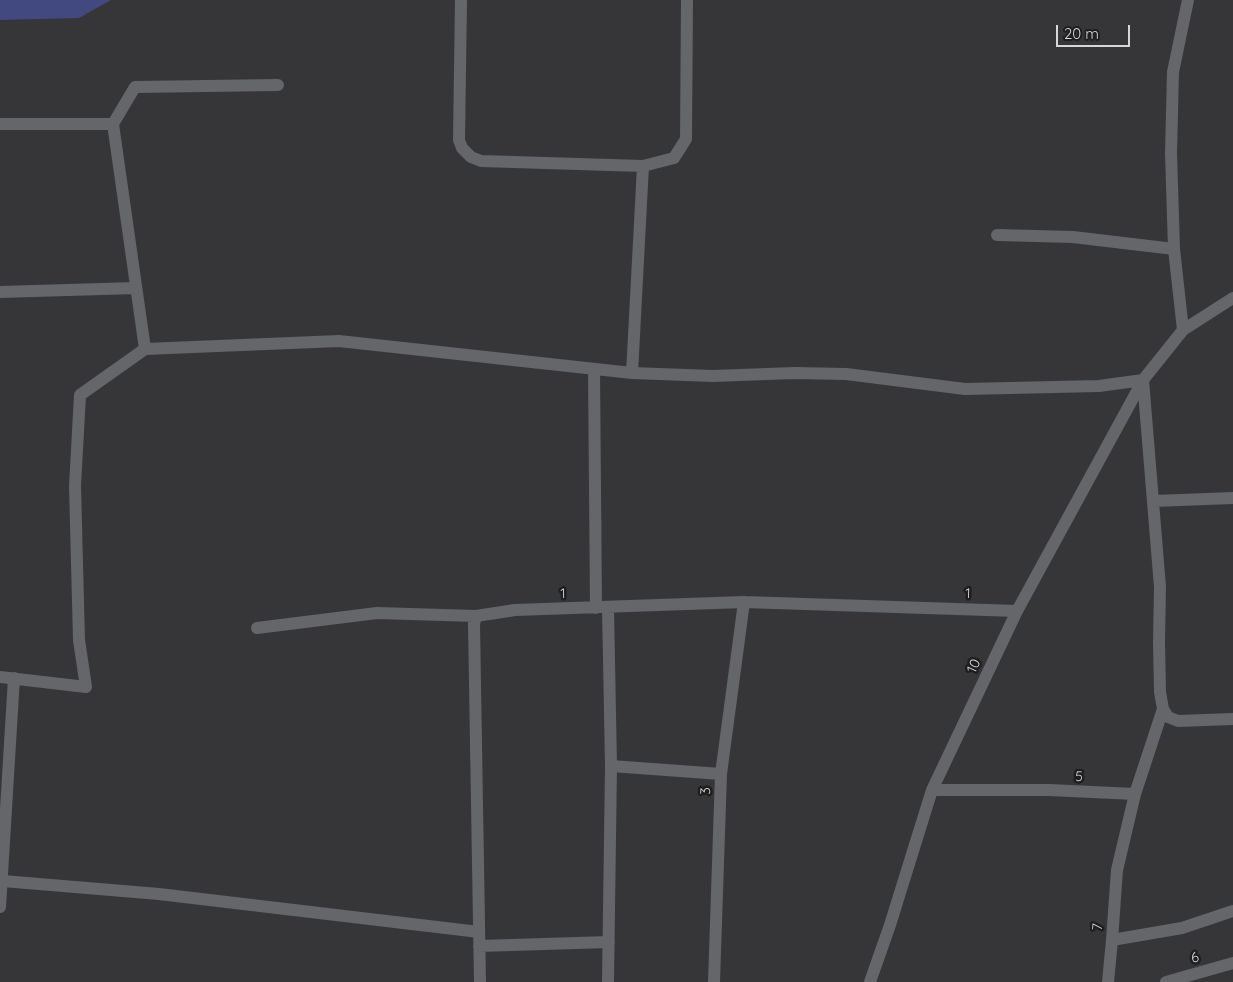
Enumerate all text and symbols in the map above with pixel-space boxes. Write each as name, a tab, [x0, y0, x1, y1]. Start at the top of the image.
scale bar	[1058, 15, 1132, 47]
text: 20 m	[1064, 24, 1099, 43]
street label: 1	[560, 586, 566, 602]
street label: 1	[965, 586, 971, 602]
street label: 10	[964, 656, 984, 676]
street label: 5	[1075, 768, 1083, 786]
street label: 3	[697, 787, 715, 795]
street label: 7	[1089, 923, 1107, 931]
street label: 6	[1189, 949, 1201, 967]

